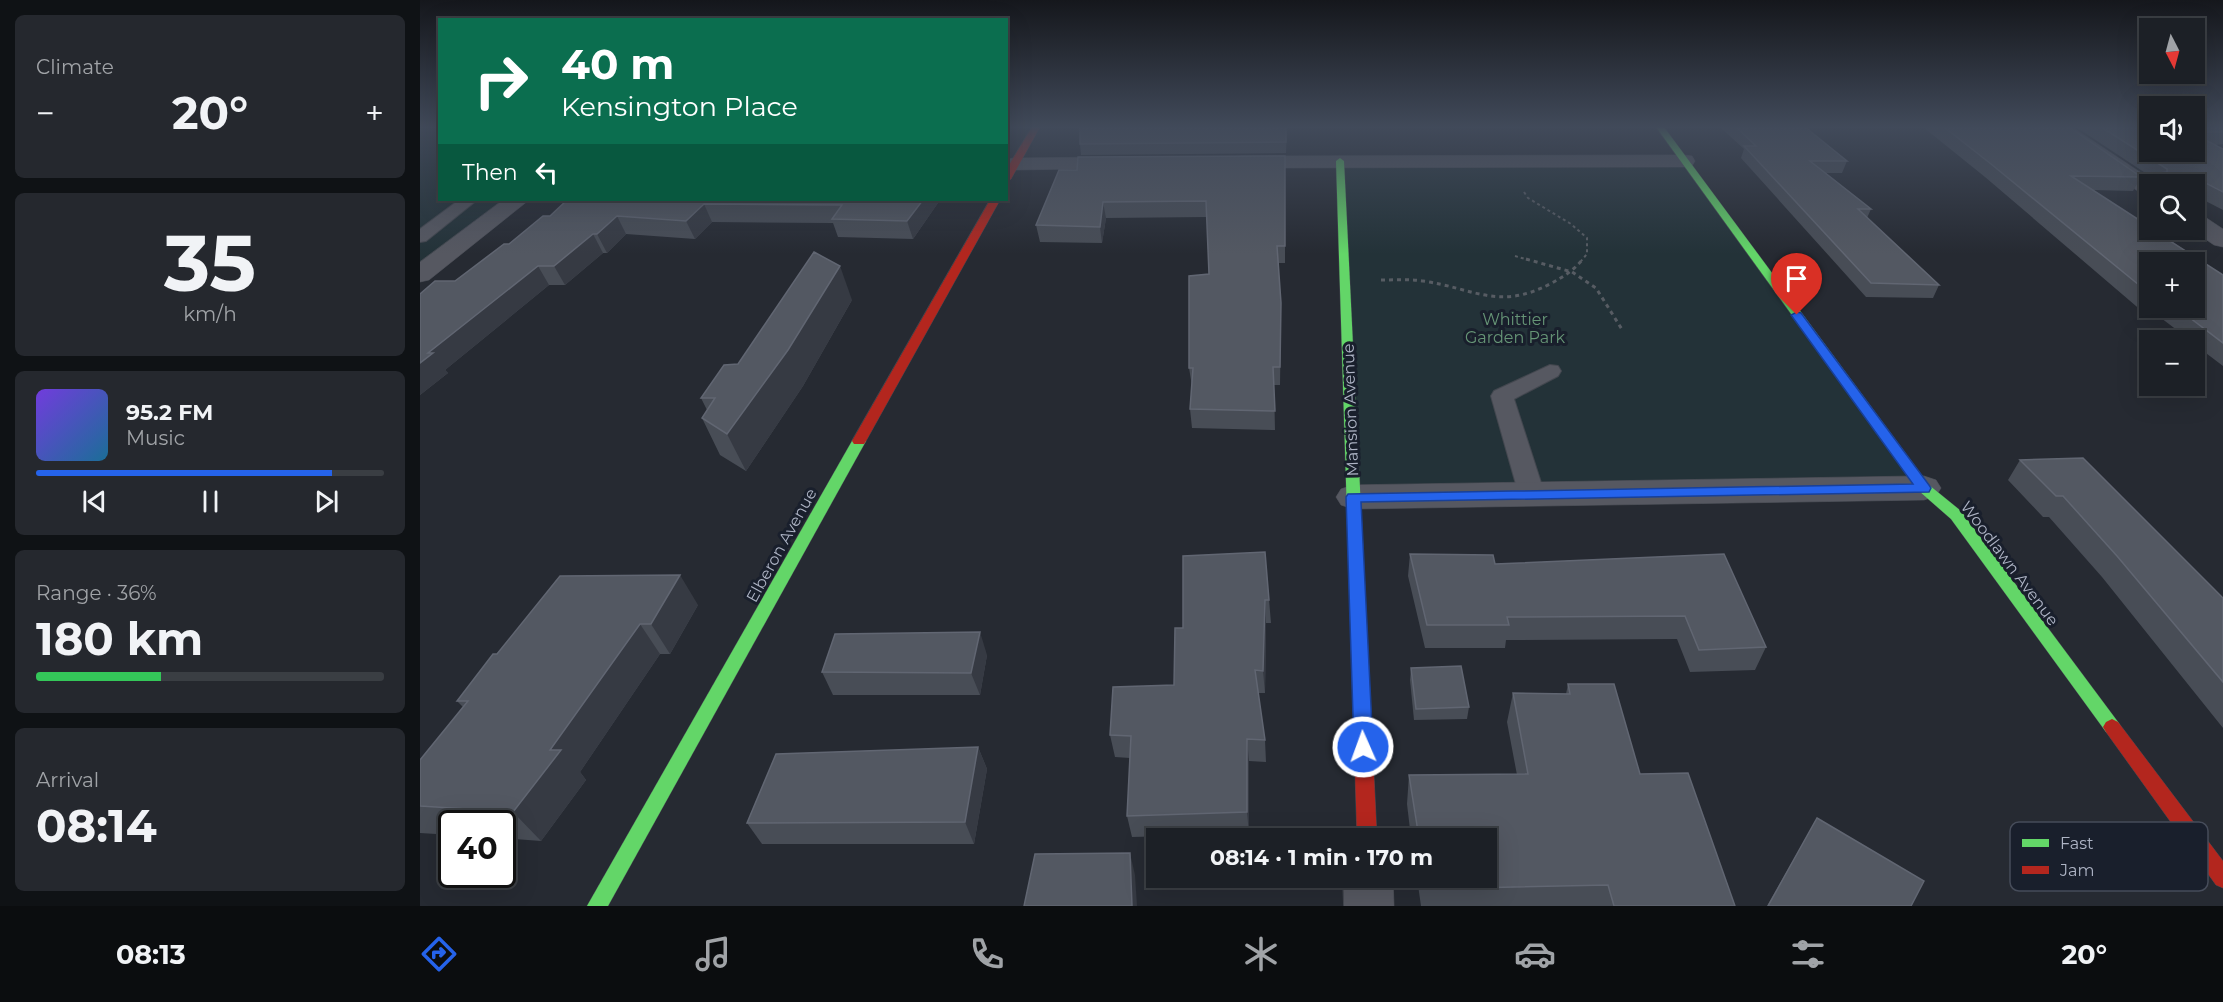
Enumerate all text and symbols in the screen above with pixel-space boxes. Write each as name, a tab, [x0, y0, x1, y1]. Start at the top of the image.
north arrow	[2139, 18, 2205, 84]
map controls	[2139, 18, 2205, 396]
text: 40 m	[561, 38, 674, 90]
icon: right	[462, 42, 540, 120]
text: Climate	[36, 55, 114, 79]
text: 20°	[172, 85, 248, 140]
text: Kensington Place	[561, 90, 798, 123]
text: −	[36, 93, 55, 133]
text: +	[365, 93, 384, 133]
button: sound	[2139, 96, 2205, 162]
icon: left	[530, 156, 563, 189]
text: Then	[462, 159, 518, 186]
button: search	[2139, 174, 2205, 240]
text: 35	[164, 215, 256, 311]
button: +	[2139, 252, 2205, 318]
pin	[1771, 253, 1822, 315]
icon: arrive	[1780, 262, 1813, 295]
text: km/h	[183, 302, 237, 326]
park label: Whittier Garden Park	[1465, 310, 1565, 347]
button: −	[2139, 330, 2205, 396]
street label: Mansion Avenue	[1339, 343, 1362, 477]
text: 95.2 FM	[126, 399, 213, 426]
text: Music	[126, 426, 185, 450]
icon: previous	[78, 485, 111, 518]
icon: pause	[194, 485, 227, 518]
icon: next	[310, 485, 343, 518]
street label: Elberon Avenue	[742, 485, 821, 605]
street label: Woodlawn Avenue	[1957, 497, 2063, 629]
text: Range · 36%	[36, 581, 157, 605]
text: 180 km	[36, 611, 203, 666]
position arrow	[1331, 715, 1395, 779]
text: Arrival	[36, 768, 99, 792]
text: 08:14	[36, 798, 157, 853]
speed limit sign: 40	[438, 810, 516, 888]
legend	[2010, 822, 2208, 891]
text: Fast	[2060, 834, 2094, 853]
text: 08:14 · 1 min · 170 m	[1210, 844, 1433, 871]
text: Jam	[2059, 861, 2094, 880]
icon: directions	[418, 933, 460, 975]
icon: music	[692, 933, 734, 975]
icon: phone	[966, 933, 1008, 975]
icon: climate	[1240, 933, 1282, 975]
icon: car	[1514, 933, 1556, 975]
icon: filters	[1787, 933, 1829, 975]
text: 08:13	[116, 938, 186, 971]
text: 20°	[2061, 938, 2107, 971]

